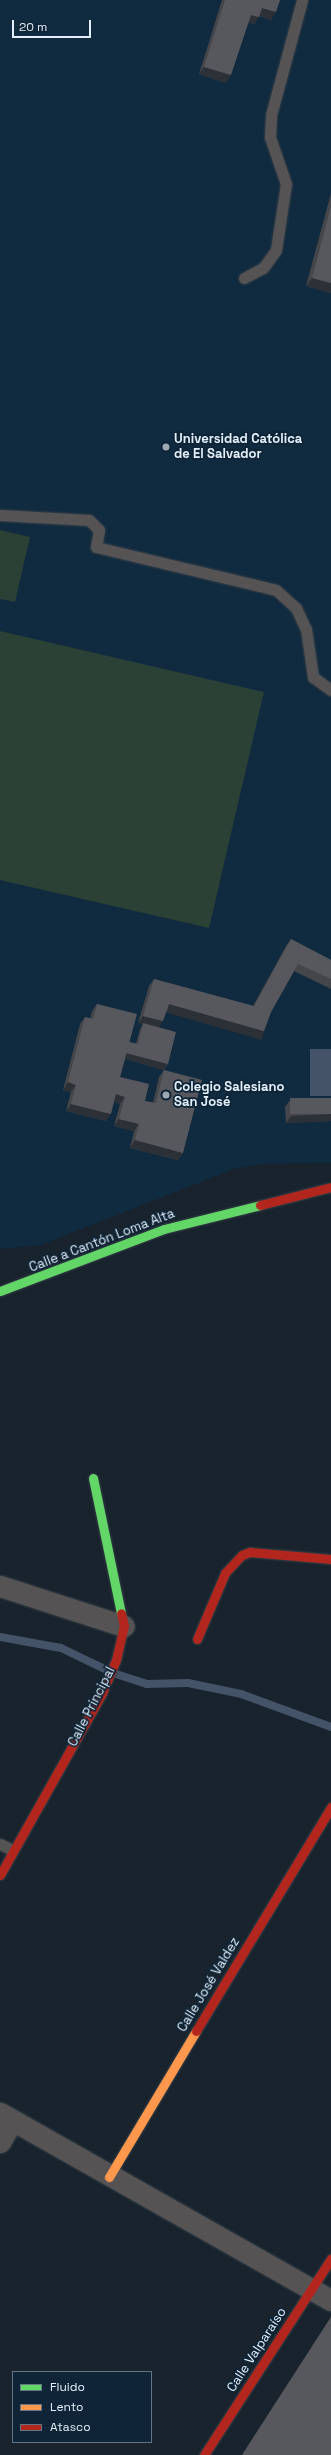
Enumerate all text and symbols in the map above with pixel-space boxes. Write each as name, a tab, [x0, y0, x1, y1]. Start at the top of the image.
scale bar	[14, 12, 93, 38]
text: 20 m	[19, 19, 47, 35]
place label: Universidad Católica de El Salvador	[174, 432, 302, 463]
marker: Universidad Católica de El Salvador	[161, 442, 171, 452]
place label: Colegio Salesiano San José	[174, 1080, 284, 1111]
marker: Colegio Salesiano San José	[161, 1090, 171, 1100]
street label: Calle a Cantón Loma Alta	[27, 1206, 177, 1276]
street label: Calle Principal	[65, 1665, 119, 1749]
street label: Calle José Valdez	[175, 1935, 243, 2035]
street label: Calle Valparaíso	[224, 2305, 290, 2395]
legend	[12, 2371, 152, 2443]
text: Fluido	[50, 2379, 85, 2395]
text: Lento	[50, 2399, 84, 2415]
text: Atasco	[50, 2419, 91, 2435]

